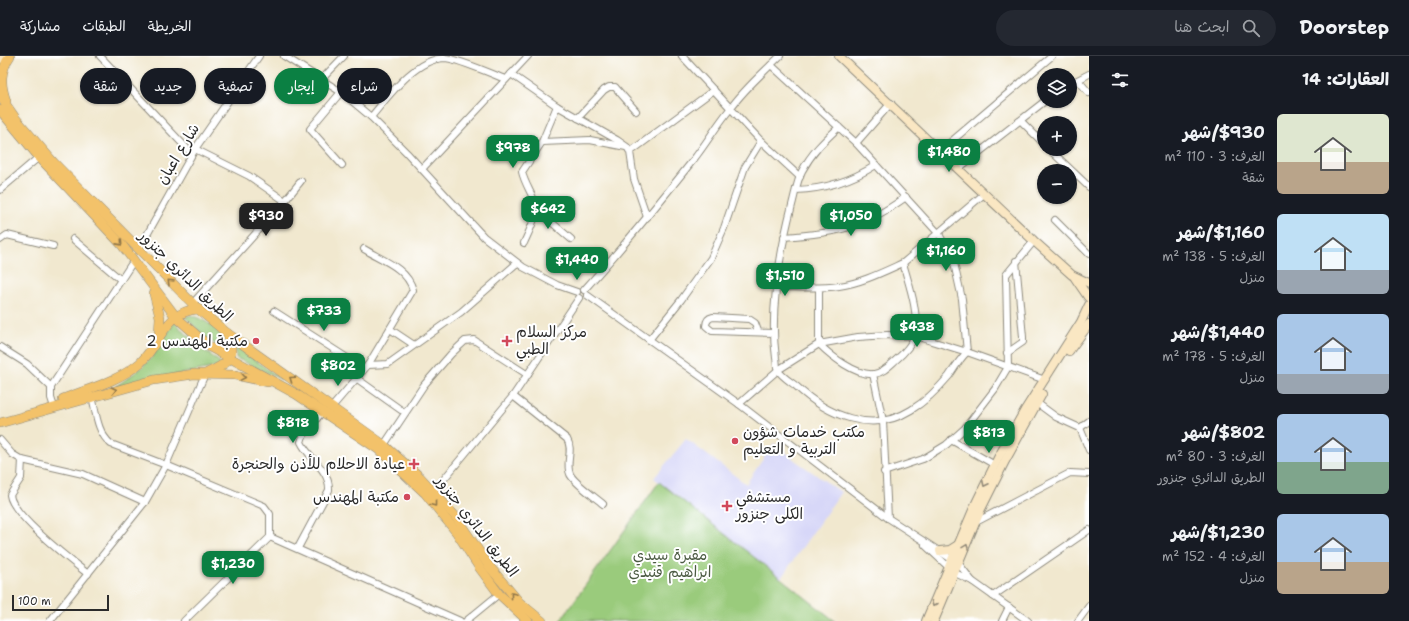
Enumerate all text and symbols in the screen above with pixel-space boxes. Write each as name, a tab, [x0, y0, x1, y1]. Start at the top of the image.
search box	[996, 10, 1276, 46]
text: Doorstep	[1300, 15, 1389, 40]
text: مشاركة	[20, 17, 60, 35]
text: الطبقات	[82, 17, 126, 35]
text: الخريطة	[148, 17, 191, 35]
text: ابحث هنا	[1174, 17, 1230, 37]
icon: search	[1240, 17, 1262, 39]
chip: شقة	[80, 68, 132, 104]
chip: جديد	[140, 68, 196, 104]
chip: تصفية	[204, 68, 266, 104]
chip: إيجار	[274, 68, 329, 104]
chip: شراء	[337, 68, 392, 104]
map controls	[1037, 68, 1077, 204]
button: layers	[1037, 68, 1077, 108]
text: العقارات: 14	[1302, 68, 1389, 90]
icon: filters	[1109, 69, 1131, 91]
button: +	[1037, 116, 1077, 156]
street label: شارع اعبان	[152, 120, 204, 188]
text: $930/شهر	[1183, 121, 1265, 143]
icon: home	[1309, 130, 1357, 178]
pin: $978	[489, 135, 537, 169]
text: $978	[495, 139, 531, 156]
pin: $1,480	[916, 139, 982, 173]
text: $1,480	[927, 143, 971, 160]
text: الغرف: 3 · 110 m²	[1165, 148, 1265, 165]
button: −	[1037, 164, 1077, 204]
text: شقة	[1242, 169, 1265, 186]
pin: $642	[524, 196, 572, 230]
text: $642	[530, 200, 566, 217]
pin: $930	[242, 203, 290, 237]
pin: $1,050	[818, 203, 884, 237]
text: $930	[248, 207, 284, 224]
text: $1,050	[829, 207, 873, 224]
text: $1,160/شهر	[1177, 221, 1265, 243]
street label: الطريق الدائري جنزور	[133, 225, 237, 327]
icon: home	[1309, 230, 1357, 278]
one-way arrow	[115, 238, 123, 246]
pin: $1,160	[913, 238, 979, 272]
text: $1,160	[926, 242, 966, 259]
pin: $1,440	[544, 247, 610, 281]
text: الغرف: 5 · 138 m²	[1162, 248, 1265, 265]
text: $1,440	[555, 251, 599, 268]
pin: $1,510	[752, 263, 818, 297]
text: $1,510	[765, 267, 805, 284]
text: منزل	[1239, 269, 1265, 286]
one-way arrow	[167, 279, 175, 287]
pin: $733	[300, 298, 348, 332]
text: $733	[306, 302, 342, 319]
pin: $438	[893, 314, 941, 348]
text: $438	[899, 318, 935, 335]
text: $1,440/شهر	[1172, 321, 1265, 343]
place label: مركز السلام الطبي	[516, 322, 587, 362]
icon: home	[1309, 330, 1357, 378]
place label: مكتبة المهندس 2	[146, 331, 248, 351]
marker: مركز السلام الطبي	[501, 335, 513, 347]
marker: مكتبة المهندس 2	[251, 336, 261, 346]
text: الغرف: 5 · 178 m²	[1162, 348, 1265, 365]
pin: $802	[314, 353, 362, 387]
text: $802	[320, 357, 356, 374]
text: منزل	[1239, 369, 1265, 386]
one-way arrow	[240, 372, 246, 381]
one-way arrow	[290, 377, 297, 384]
one-way arrow	[111, 386, 118, 395]
pin: $818	[269, 410, 317, 444]
text: $818	[277, 414, 309, 431]
pin: $813	[965, 420, 1013, 454]
text: $802/شهر	[1183, 421, 1265, 443]
place label: مكتب خدمات شؤون التربية و التعليم	[743, 422, 865, 461]
text: $813	[973, 424, 1005, 441]
icon: home	[1309, 430, 1357, 478]
marker: مكتب خدمات شؤون التربية و التعليم	[730, 436, 740, 446]
text: الغرف: 3 · 80 m²	[1166, 448, 1265, 465]
place label: عيادة الاحلام للأذن والحنجرة	[232, 454, 405, 475]
marker: عيادة الاحلام للأذن والحنجرة	[408, 458, 420, 470]
text: الطريق الدائري جنزور	[1158, 469, 1265, 486]
street label: الطريق الدائري جنزور	[430, 470, 523, 581]
one-way arrow	[982, 480, 990, 488]
place label: مكتبة المهندس	[313, 487, 399, 507]
place label: مستشفي الكلى جنزور	[735, 487, 803, 524]
marker: مكتبة المهندس	[402, 492, 412, 502]
one-way arrow	[429, 499, 436, 506]
marker: مستشفي الكلى جنزور	[721, 500, 733, 512]
text: $1,230/شهر	[1172, 521, 1265, 543]
icon: home	[1309, 530, 1357, 578]
one-way arrow	[962, 543, 970, 550]
park label: مقبرة سيدي ابراهيم قنيدي	[629, 545, 711, 584]
text: الغرف: 4 · 152 m²	[1162, 548, 1265, 565]
pin: $1,230	[200, 551, 266, 585]
text: $1,230	[211, 555, 255, 572]
text: منزل	[1239, 569, 1265, 586]
scale bar	[12, 593, 109, 612]
one-way arrow	[511, 593, 518, 600]
text: 100 m	[18, 594, 51, 609]
one-way arrow	[931, 599, 939, 607]

